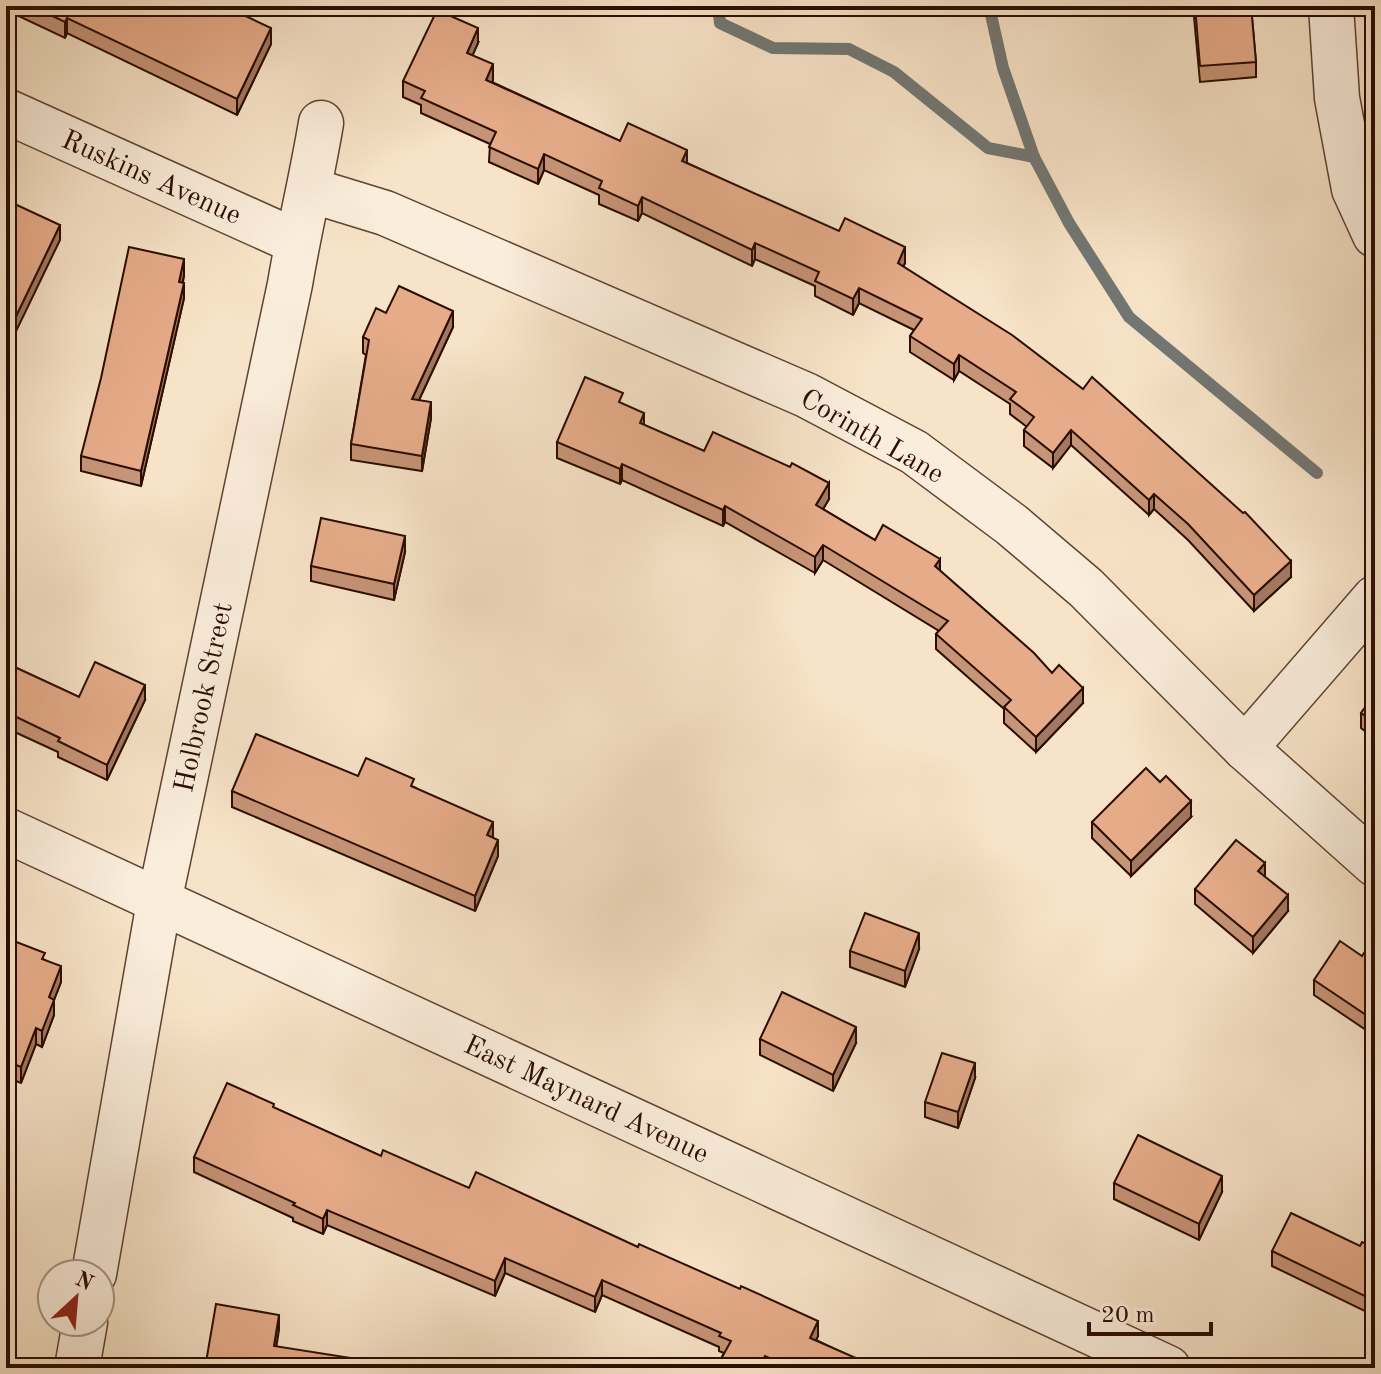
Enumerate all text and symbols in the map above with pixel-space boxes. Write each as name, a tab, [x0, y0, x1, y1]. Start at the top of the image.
street label: Ruskins Avenue	[57, 127, 245, 231]
street label: Corinth Lane	[795, 385, 948, 490]
street label: Holbrook Street	[171, 600, 239, 795]
street label: East Maynard Avenue	[459, 1032, 712, 1170]
north arrow	[36, 1258, 116, 1338]
text: N	[72, 1268, 96, 1295]
scale bar	[1089, 1286, 1211, 1336]
text: 20 m	[1101, 1304, 1155, 1328]

